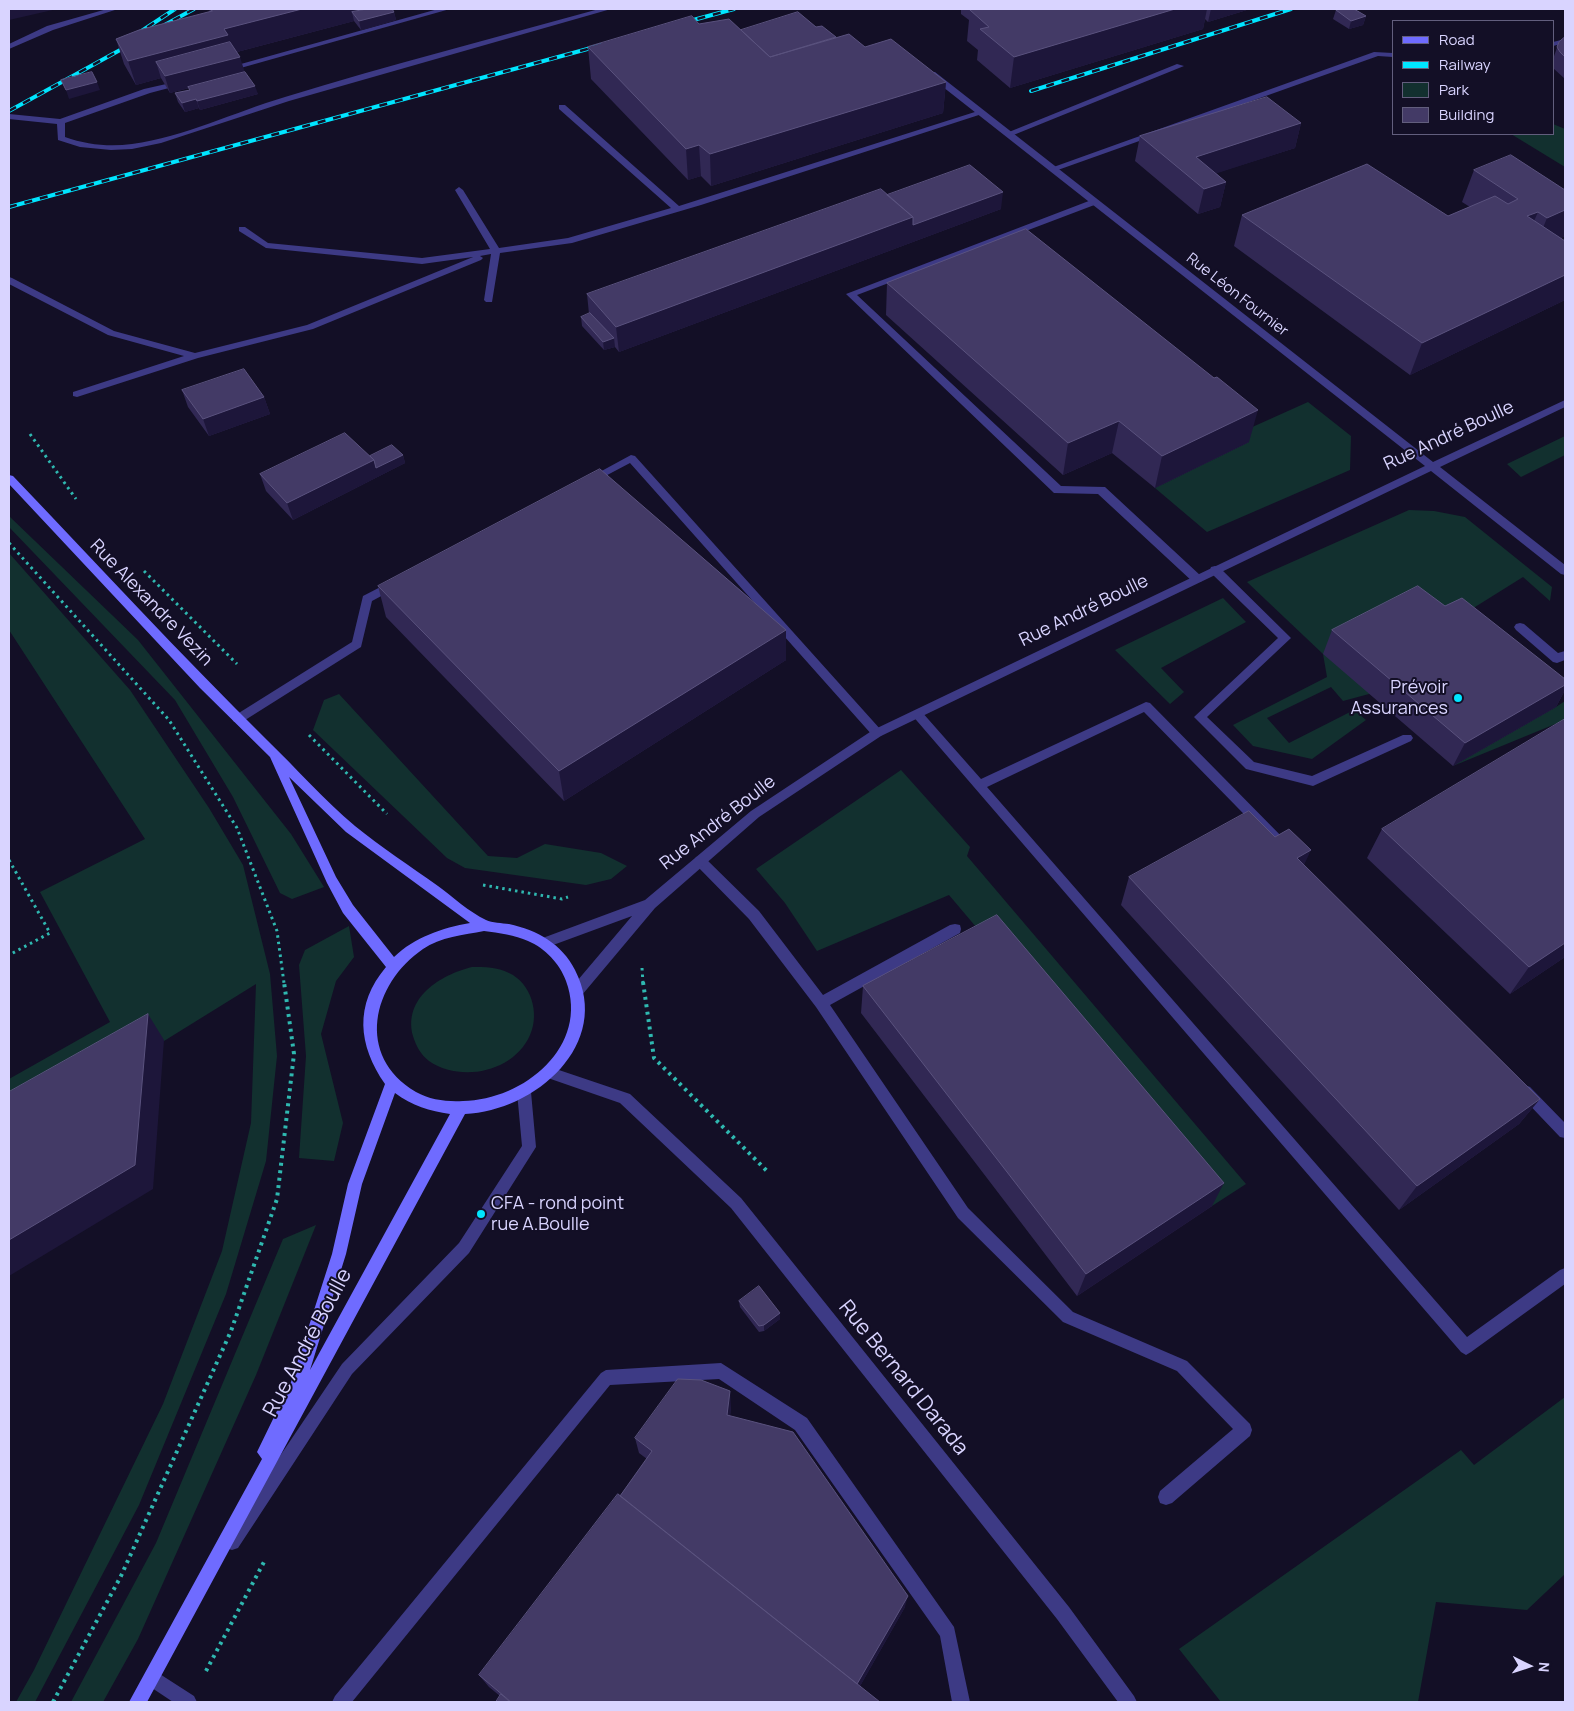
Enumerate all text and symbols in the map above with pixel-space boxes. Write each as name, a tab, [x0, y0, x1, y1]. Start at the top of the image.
legend	[1392, 20, 1554, 135]
text: Road	[1439, 29, 1475, 50]
text: Railway	[1439, 54, 1491, 75]
text: Park	[1439, 79, 1469, 100]
text: Building	[1439, 104, 1494, 125]
street label: Rue Léon Fournier	[1182, 250, 1292, 340]
street label: Rue André Boulle	[1381, 396, 1517, 476]
street label: Rue Alexandre Vezin	[85, 535, 217, 671]
street label: Rue André Boulle	[1016, 570, 1152, 652]
place label: Prévoir Assurances	[1351, 677, 1448, 720]
marker: Prévoir Assurances	[1452, 692, 1464, 704]
street label: Rue André Boulle	[656, 771, 780, 875]
place label: CFA - rond point rue A.Boulle	[491, 1193, 624, 1236]
marker: CFA - rond point rue A.Boulle	[475, 1208, 487, 1220]
street label: Rue André Boulle	[258, 1265, 358, 1421]
street label: Rue Bernard Darada	[833, 1296, 973, 1460]
north arrow	[1504, 1641, 1554, 1691]
text: N	[1535, 1661, 1554, 1673]

